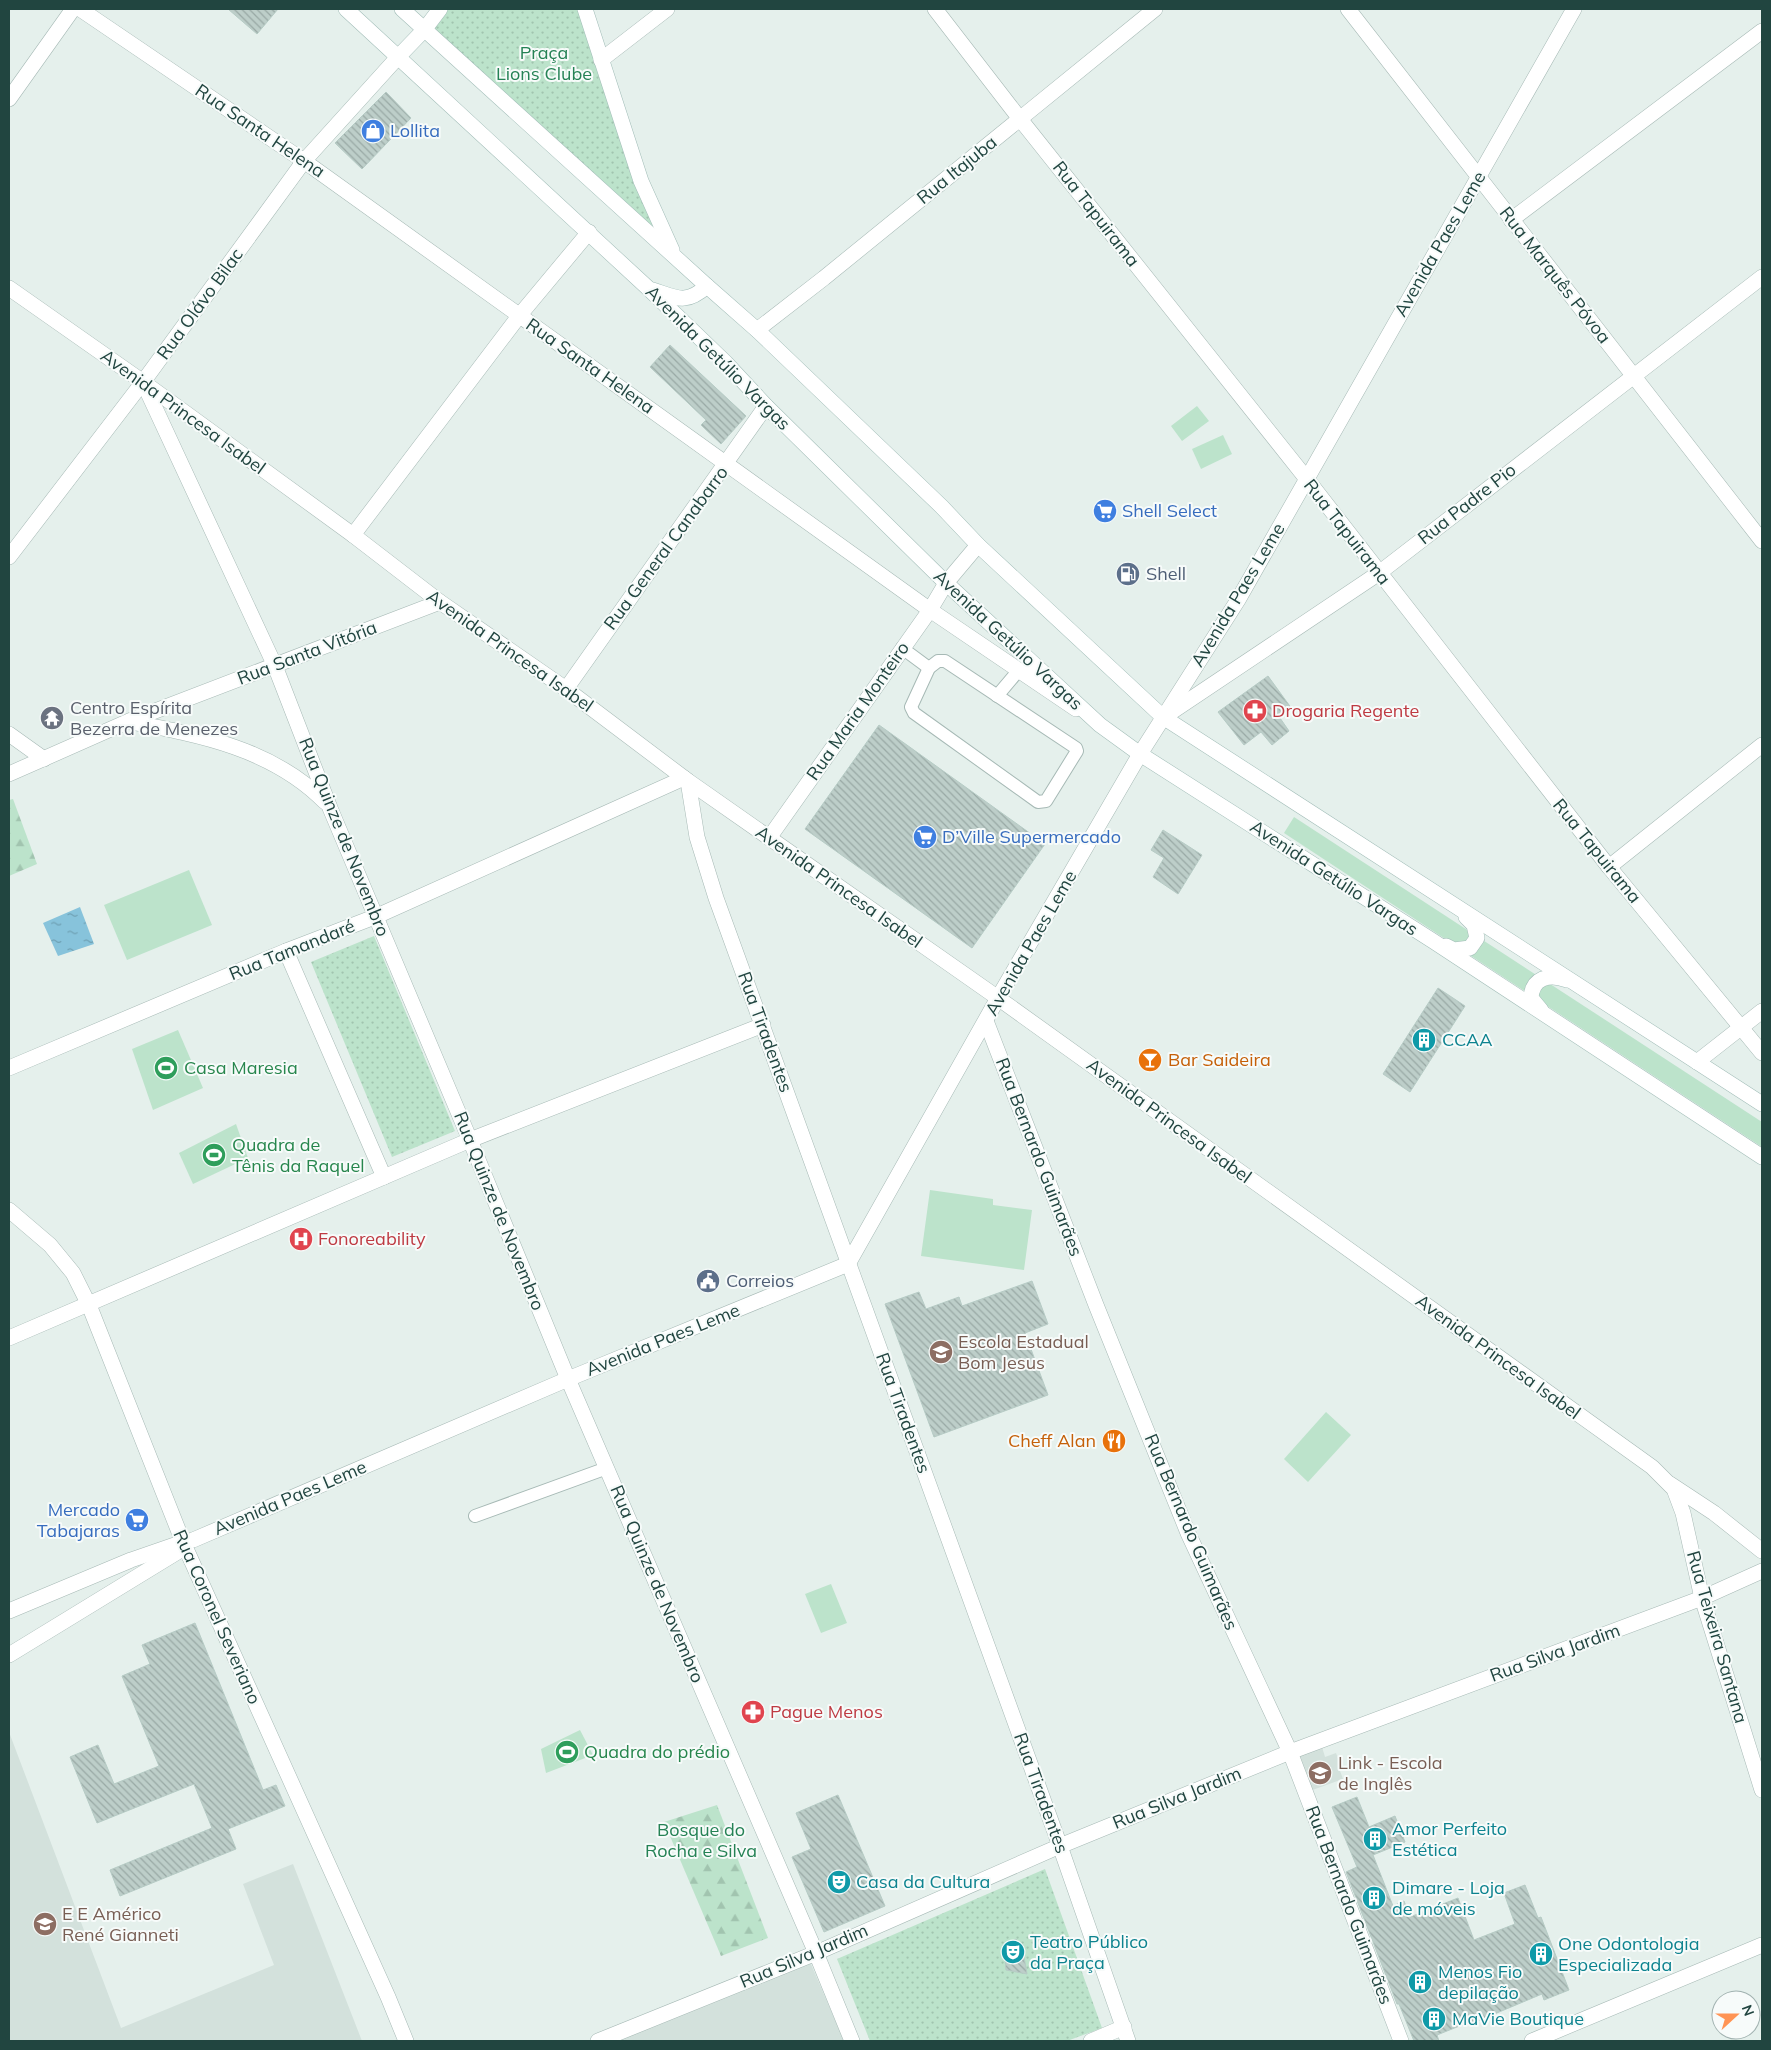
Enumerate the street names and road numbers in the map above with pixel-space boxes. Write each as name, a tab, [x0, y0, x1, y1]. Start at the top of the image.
street label: Rua Santa Helena	[191, 79, 330, 183]
street label: Rua Itajuba	[912, 130, 1001, 209]
street label: Rua Tapuirama	[1048, 156, 1145, 271]
street label: Avenida Paes Leme	[1389, 167, 1490, 320]
street label: Rua Marquês Póvoa	[1495, 202, 1616, 348]
street label: Rua Olávo Bilac	[151, 243, 248, 364]
street label: Avenida Getúlio Vargas	[641, 280, 796, 435]
street label: Rua Santa Helena	[522, 313, 659, 419]
street label: Avenida Princesa Isabel	[96, 344, 270, 479]
street label: Rua Padre Pio	[1413, 458, 1520, 549]
street label: Rua General Canabarro	[598, 461, 733, 634]
street label: Rua Tapuirama	[1299, 474, 1396, 589]
street label: Avenida Paes Leme	[1186, 519, 1290, 671]
street label: Avenida Getúlio Vargas	[929, 565, 1088, 715]
street label: Avenida Princesa Isabel	[422, 584, 598, 717]
street label: Rua Santa Vitória	[234, 615, 380, 690]
street label: Rua Maria Monteiro	[801, 637, 914, 785]
street label: Rua Quinze de Novembro	[294, 734, 395, 940]
street label: Rua Tapuirama	[1548, 794, 1647, 908]
street label: Avenida Getúlio Vargas	[1246, 815, 1423, 941]
street label: Avenida Princesa Isabel	[751, 820, 927, 953]
street label: Avenida Paes Leme	[980, 866, 1081, 1019]
street label: Rua Tamandaré	[226, 914, 358, 985]
street label: Rua Tiradentes	[733, 968, 798, 1095]
street label: Avenida Princesa Isabel	[1082, 1053, 1256, 1188]
street label: Rua Bernardo Guimarães	[991, 1054, 1088, 1259]
street label: Rua Quinze de Novembro	[449, 1108, 550, 1314]
street label: Avenida Princesa Isabel	[1411, 1289, 1585, 1424]
street label: Avenida Paes Leme	[583, 1298, 743, 1381]
street label: Rua Tiradentes	[871, 1349, 936, 1476]
street label: Rua Bernardo Guimarães	[1140, 1430, 1243, 1633]
street label: Avenida Paes Leme	[210, 1455, 370, 1540]
street label: Rua Quinze de Novembro	[605, 1482, 710, 1686]
street label: Rua Coronel Severiano	[169, 1526, 266, 1708]
street label: Rua Teixeira Santana	[1682, 1548, 1753, 1726]
street label: Rua Silva Jardim	[1487, 1618, 1623, 1687]
street label: Rua Tiradentes	[1009, 1729, 1074, 1856]
street label: Rua Silva Jardim	[1109, 1761, 1245, 1834]
street label: Rua Bernardo Guimarães	[1301, 1802, 1398, 2007]
street label: Rua Silva Jardim	[736, 1918, 871, 1993]

